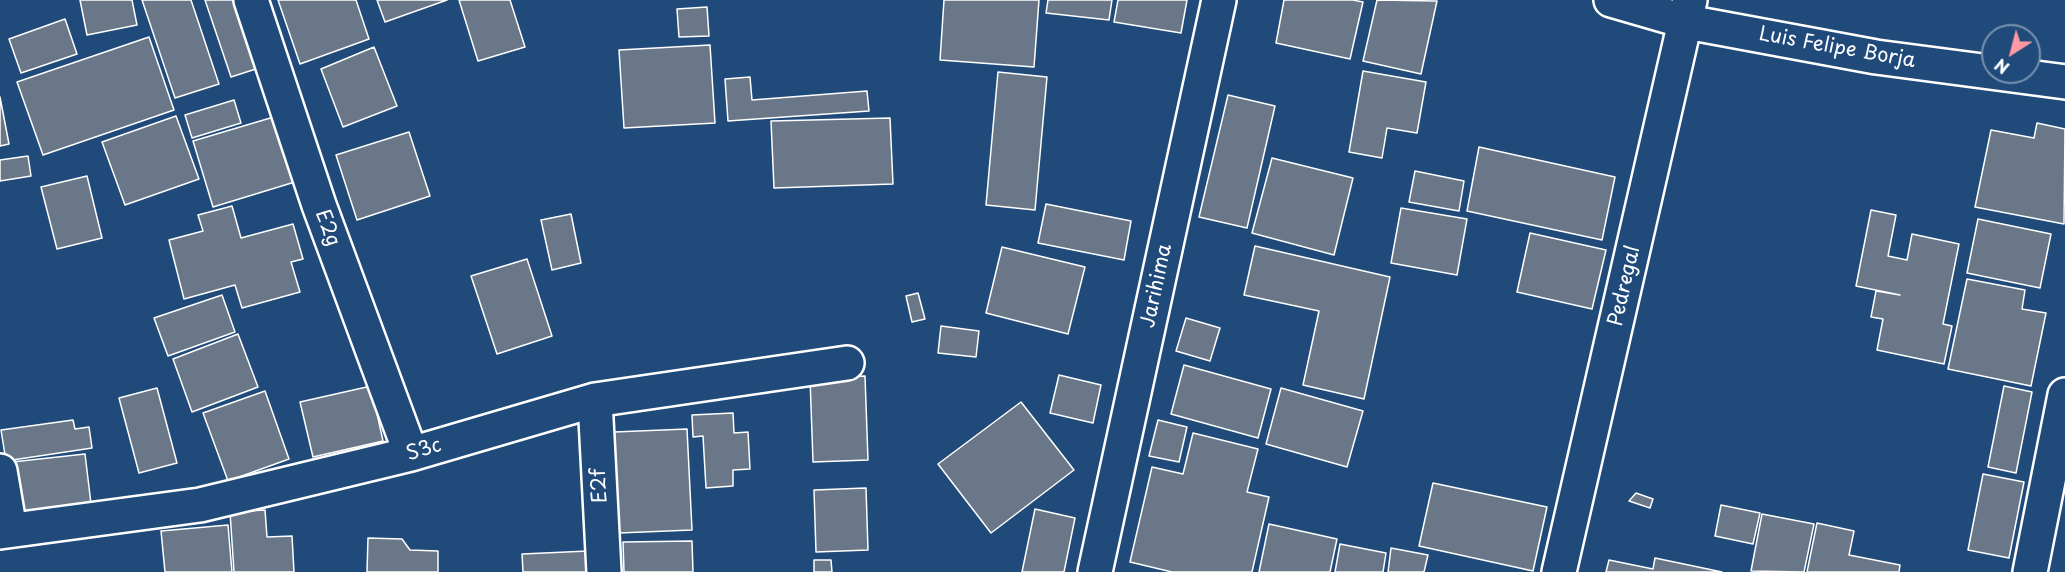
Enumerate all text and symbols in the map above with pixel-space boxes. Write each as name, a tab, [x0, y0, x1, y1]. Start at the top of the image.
street label: Luis Felipe Borja	[1757, 22, 1917, 74]
north arrow	[1981, 24, 2041, 84]
text: N	[1989, 54, 2014, 80]
street label: E2g	[309, 206, 345, 250]
street label: Jarihima	[1136, 242, 1178, 330]
street label: Pedregal	[1604, 243, 1646, 329]
street label: S3c	[404, 434, 444, 466]
street label: E2f	[587, 468, 613, 504]

